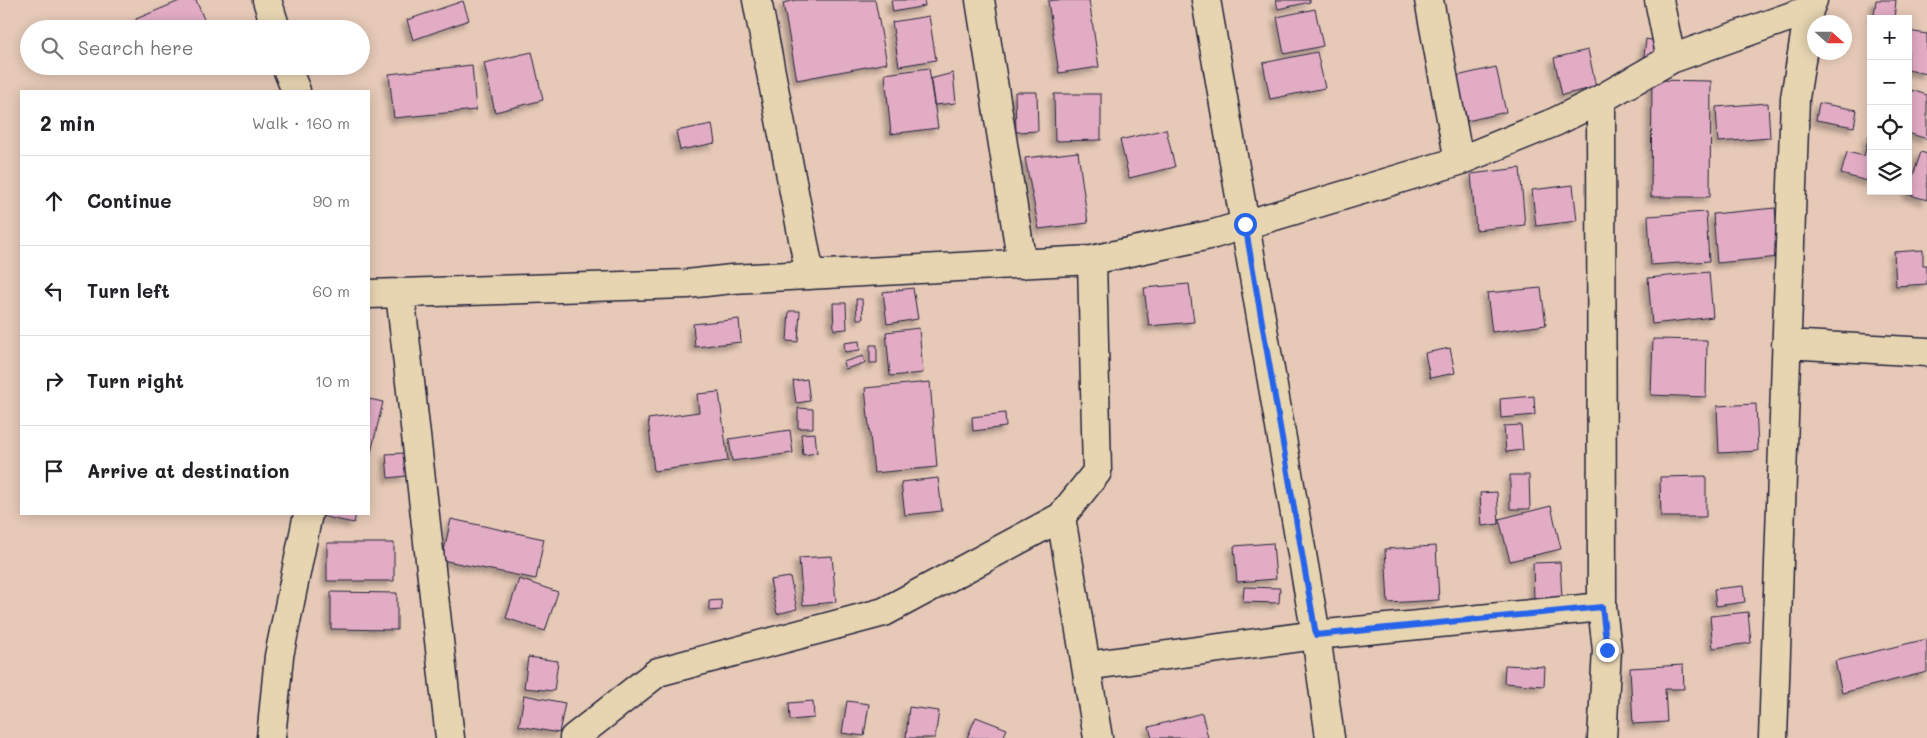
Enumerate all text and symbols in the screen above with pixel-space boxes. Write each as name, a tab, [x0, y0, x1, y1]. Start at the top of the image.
north arrow	[1807, 15, 1852, 60]
map controls	[1867, 15, 1912, 195]
button: +	[1867, 15, 1912, 60]
search box	[20, 20, 370, 75]
icon: search	[38, 34, 66, 62]
text: Search here	[78, 35, 194, 60]
button: −	[1867, 60, 1912, 105]
button: locate	[1867, 105, 1912, 150]
text: 2 min	[40, 109, 95, 136]
text: Walk · 160 m	[252, 112, 350, 133]
button: layers	[1867, 150, 1912, 195]
icon: ahead	[40, 187, 68, 215]
text: Continue	[87, 188, 172, 213]
text: 90 m	[313, 190, 350, 211]
route start	[1234, 213, 1257, 236]
icon: left	[40, 277, 68, 305]
text: Turn left	[87, 278, 170, 303]
text: 60 m	[313, 280, 350, 301]
icon: right	[40, 367, 68, 395]
text: Turn right	[87, 368, 184, 393]
text: 10 m	[315, 370, 350, 391]
icon: arrive	[40, 457, 68, 485]
text: Arrive at destination	[87, 458, 290, 483]
route end	[1596, 639, 1619, 662]

